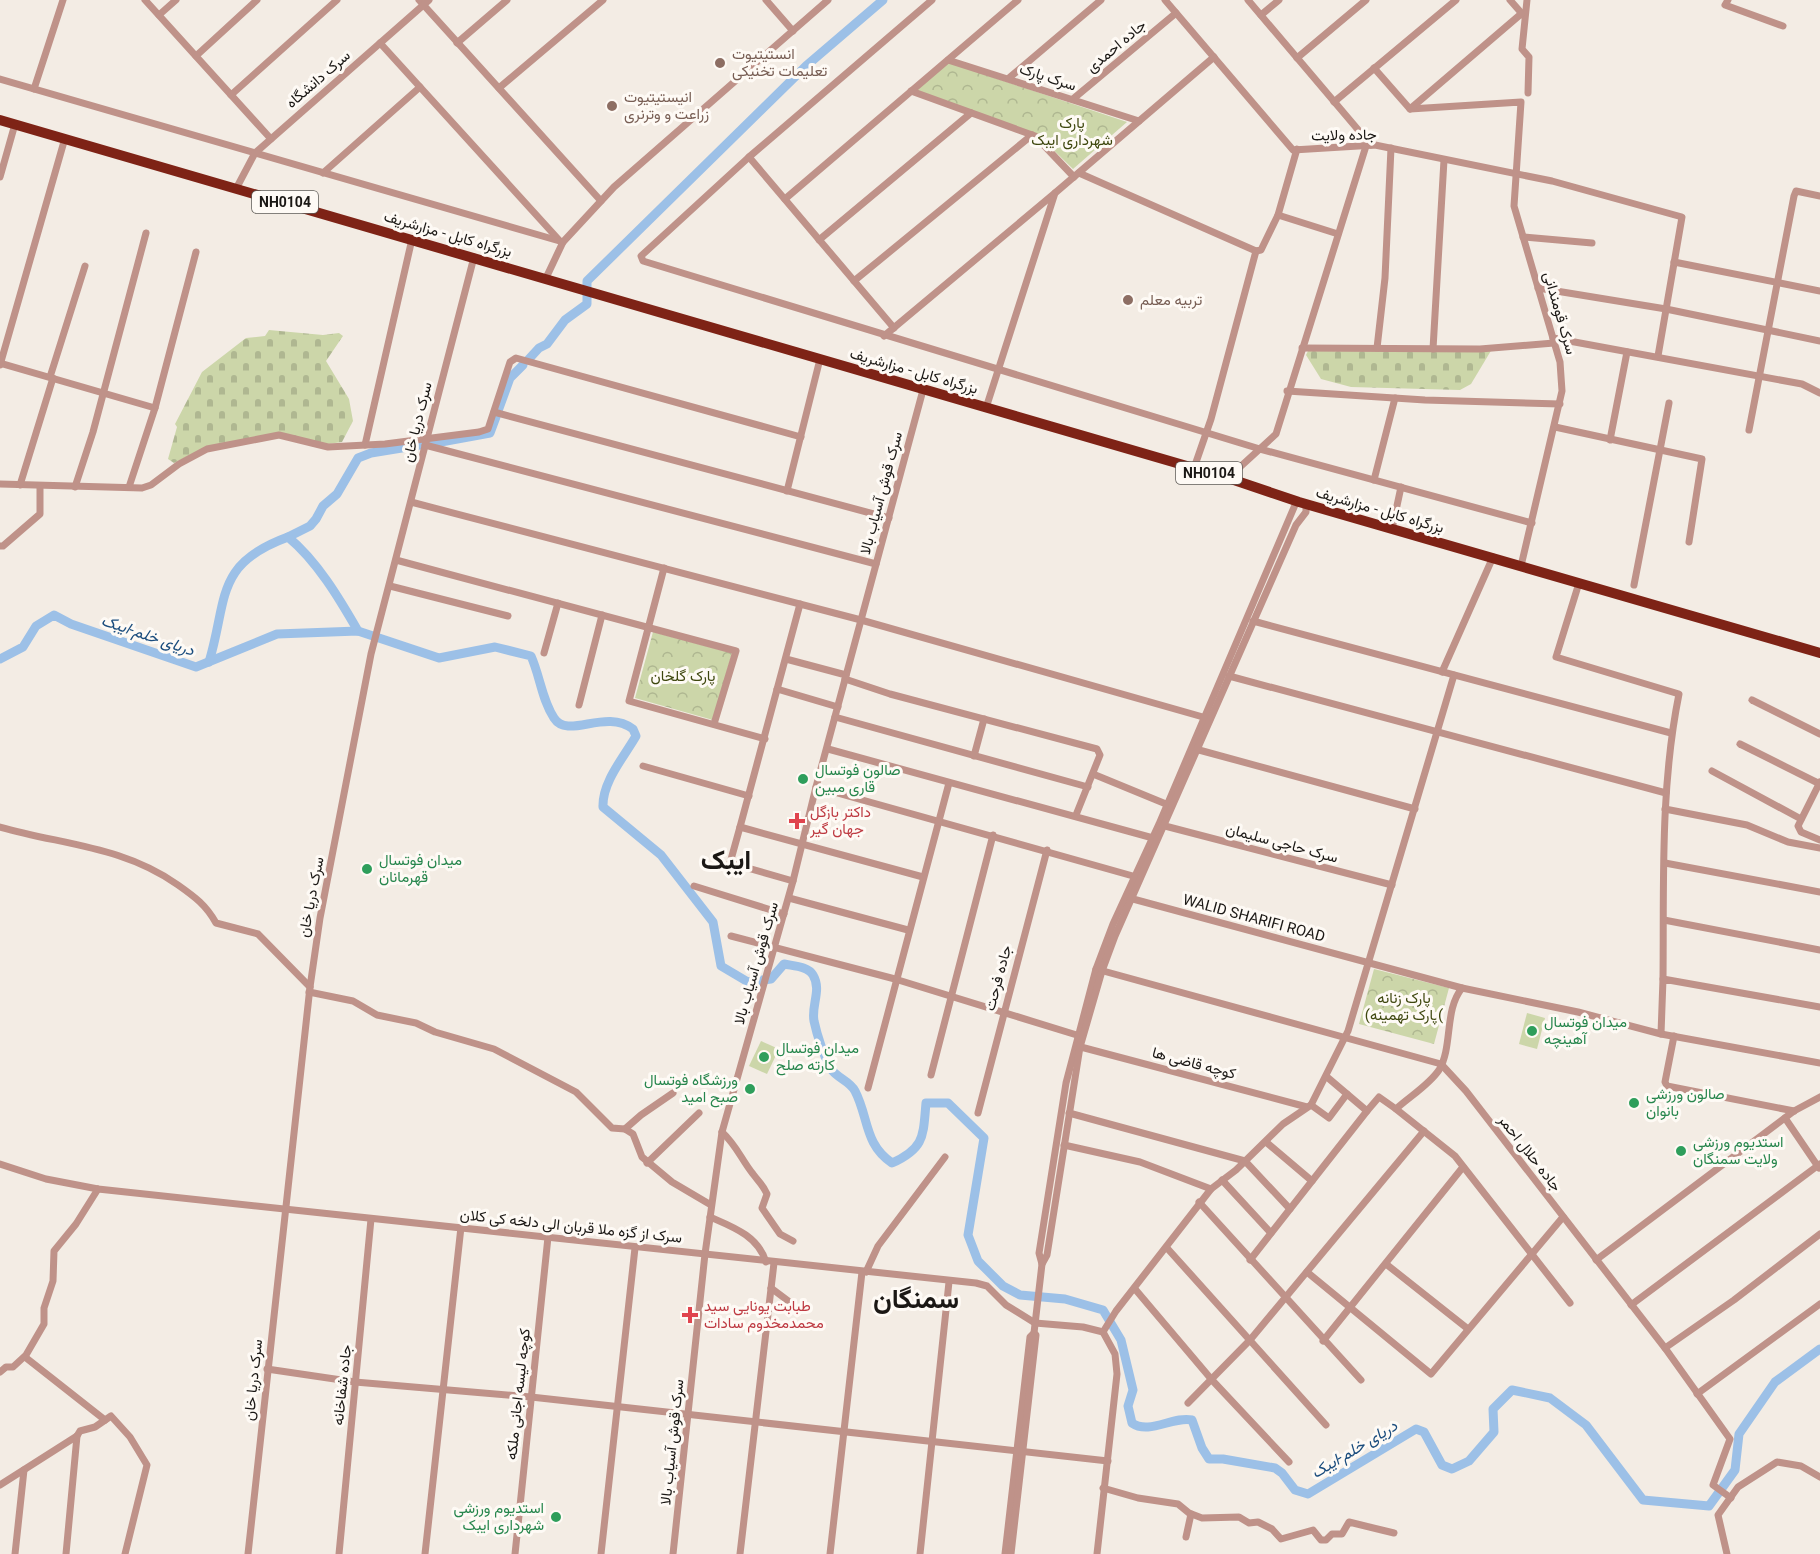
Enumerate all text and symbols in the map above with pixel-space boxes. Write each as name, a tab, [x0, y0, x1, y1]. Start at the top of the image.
street label: جاده احمدی	[1082, 16, 1150, 77]
place label: انستیتیوت تعلیمات تخنیکی	[732, 45, 828, 81]
street label: سرک دانشگاه	[282, 46, 354, 112]
marker: انستیتیوت تعلیمات تخنیکی	[713, 56, 727, 70]
street label: سرک پارک	[1017, 59, 1079, 96]
place label: انیستیتیوت زراعت و وترنری	[624, 88, 709, 124]
marker: انیستیتیوت زراعت و وترنری	[605, 99, 619, 113]
park label: پارک شهرداری ایبک	[1031, 114, 1113, 150]
street label: جاده ولایت	[1311, 125, 1377, 145]
road number: NH0104	[252, 191, 318, 213]
street label: بزرگراه کابل - مزارشریف	[382, 207, 514, 261]
street label: سرک قومندانی	[1539, 270, 1580, 357]
place label: تربیه معلم	[1140, 291, 1203, 310]
marker: تربیه معلم	[1121, 293, 1135, 307]
street label: بزرگراه کابل - مزارشریف	[848, 344, 980, 398]
street label: سرک دریا خان	[398, 380, 436, 464]
street label: سرک قوش آسیاب بالا	[856, 429, 907, 557]
road number: NH0104	[1176, 462, 1242, 484]
street label: بزرگراه کابل - مزارشریف	[1314, 483, 1446, 537]
water label: دریای خلم-ایبک	[99, 610, 197, 661]
park label: پارک گلخان	[651, 667, 715, 686]
place label: صالون فوتسال قاری مبین	[815, 761, 901, 797]
marker: صالون فوتسال قاری مبین	[796, 772, 810, 786]
place label: داکتر بازگل جهان گیر	[809, 803, 871, 838]
marker: داکتر بازگل جهان گیر	[788, 812, 806, 830]
street label: سرک حاجی سلیمان	[1224, 819, 1340, 868]
district label: ایبک	[701, 844, 751, 876]
place label: میدان فوتسال قهرمانان	[379, 851, 462, 886]
street label: سرک دریا خان	[294, 855, 328, 939]
marker: میدان فوتسال قهرمانان	[360, 862, 374, 876]
street label: WALID SHARIFI ROAD	[1181, 890, 1327, 946]
street label: سرک قوش آسیاب بالا	[730, 900, 783, 1027]
street label: جاده فرحت	[981, 943, 1015, 1013]
park label: پارک زنانه (پارک تهمینه(	[1365, 989, 1443, 1025]
place label: میدان فوتسال آهینچه	[1544, 1013, 1627, 1049]
marker: میدان فوتسال آهینچه	[1525, 1024, 1539, 1038]
place label: میدان فوتسال کارته صلح	[776, 1039, 859, 1076]
street label: کوچه قاضی ها	[1150, 1043, 1238, 1084]
marker: میدان فوتسال کارته صلح	[757, 1050, 771, 1064]
place label: ورزشگاه فوتسال صبح امید	[644, 1071, 738, 1108]
marker: ورزشگاه فوتسال صبح امید	[743, 1082, 757, 1096]
place label: صالون ورزشی بانوان	[1646, 1085, 1724, 1120]
marker: صالون ورزشی بانوان	[1627, 1096, 1641, 1110]
street label: جاده حلال احمر	[1494, 1110, 1565, 1195]
place label: استدیوم ورزشی ولایت سمنگان	[1693, 1133, 1784, 1168]
marker: استدیوم ورزشی ولایت سمنگان	[1674, 1144, 1688, 1158]
street label: سرک از گزه ملا قربان الی دلخه کی کلان	[459, 1205, 683, 1248]
district label: سمنگان	[873, 1283, 959, 1315]
place label: طبابت یونایی سید محمدمخدوم سادات	[704, 1297, 824, 1333]
marker: طبابت یونایی سید محمدمخدوم سادات	[681, 1306, 699, 1324]
street label: کوچه لیسه اجانی ملکه	[502, 1327, 535, 1461]
street label: سرک دریا خان	[240, 1338, 266, 1422]
street label: جاده شفاخانه	[329, 1344, 355, 1426]
street label: سرک قوش آسیاب بالا	[656, 1378, 689, 1506]
water label: دریای خلم-ایبک	[1308, 1416, 1401, 1483]
place label: استدیوم ورزشی شهرداری ایبک	[453, 1499, 544, 1535]
marker: استدیوم ورزشی شهرداری ایبک	[549, 1510, 563, 1524]

